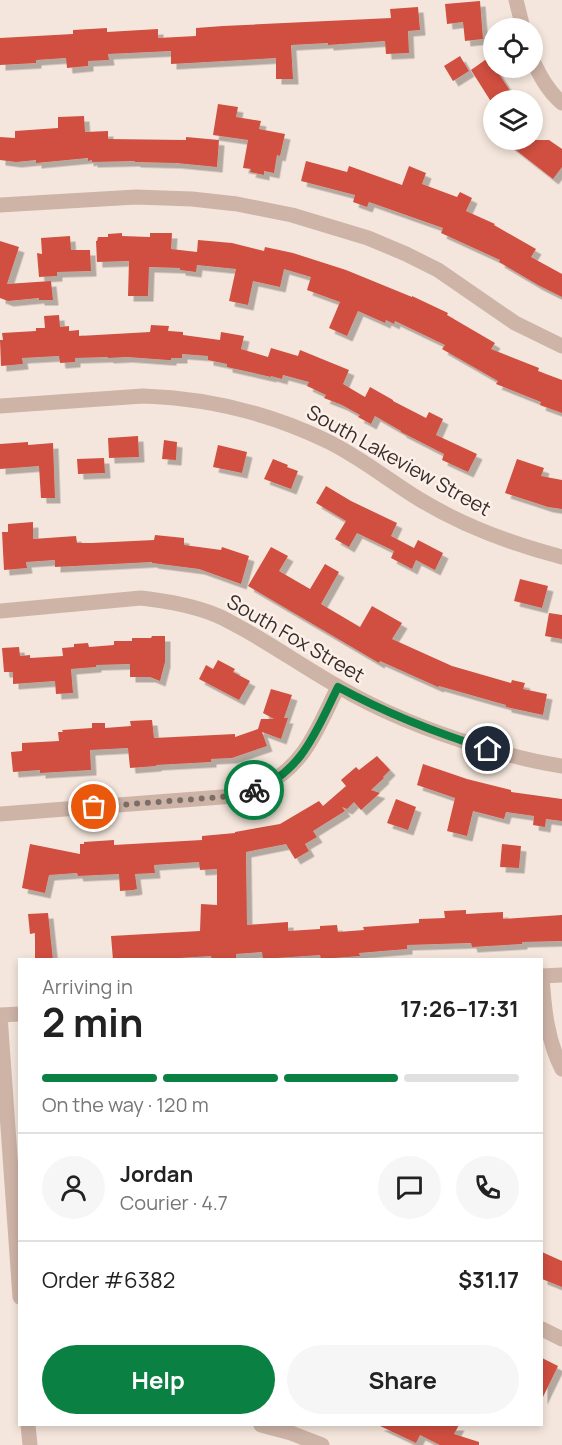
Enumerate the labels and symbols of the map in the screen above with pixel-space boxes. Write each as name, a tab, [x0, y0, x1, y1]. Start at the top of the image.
street label: South Lakeview Street	[302, 398, 496, 522]
street label: South Fox Street	[222, 588, 370, 688]
pin	[462, 723, 513, 774]
courier	[224, 760, 284, 820]
pin	[68, 781, 119, 832]

